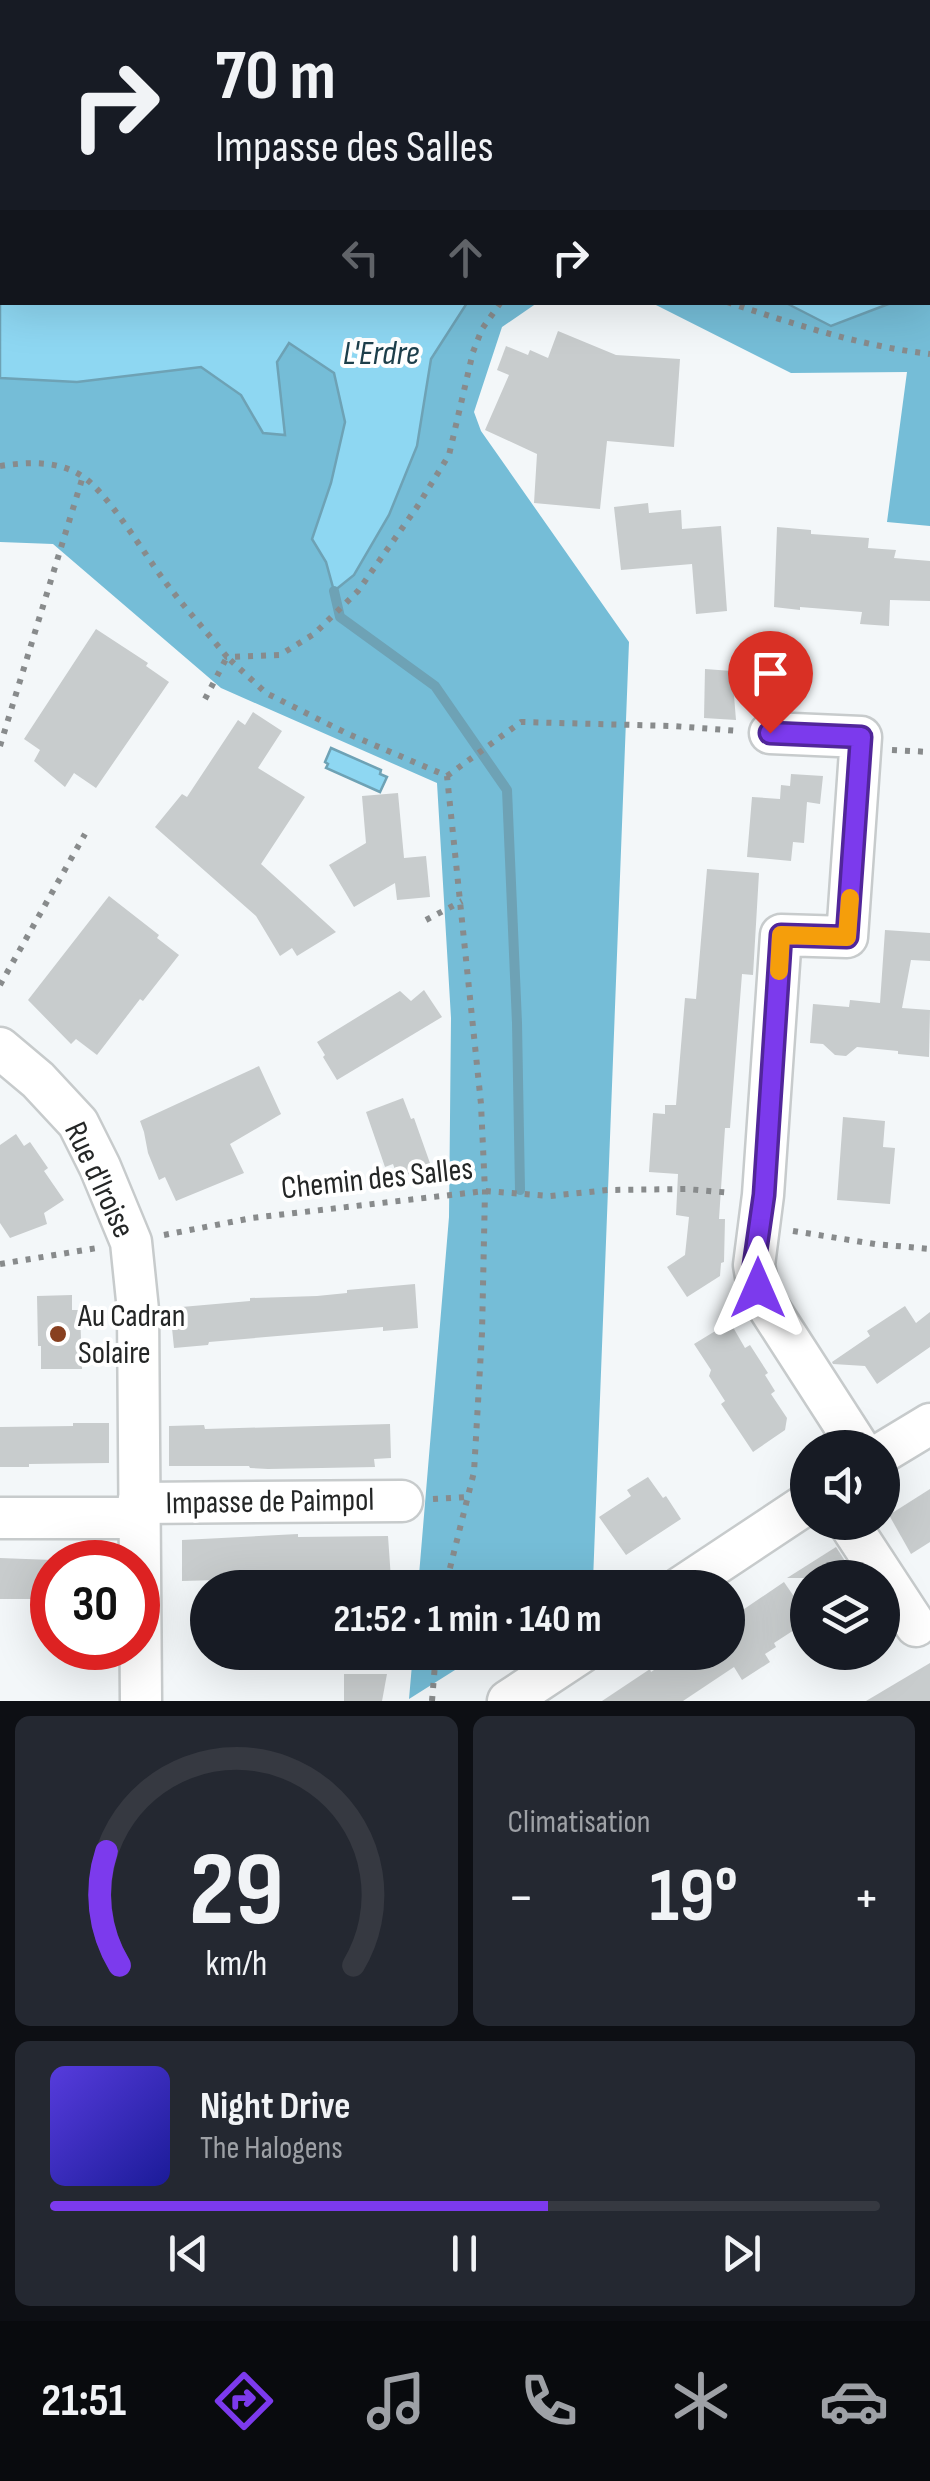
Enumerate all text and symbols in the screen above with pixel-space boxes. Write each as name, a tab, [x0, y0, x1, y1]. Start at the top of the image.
text: 70 m	[215, 35, 336, 119]
icon: right	[50, 40, 180, 170]
text: Impasse des Salles	[215, 120, 494, 175]
icon: left	[333, 230, 388, 285]
icon: ahead	[438, 230, 493, 285]
icon: right	[543, 230, 598, 285]
water label: L'Erdre	[343, 332, 420, 375]
pin	[728, 631, 813, 734]
icon: arrive	[743, 646, 798, 701]
street label: Rue d'Iroise	[55, 1116, 143, 1244]
street label: Chemin des Salles	[279, 1150, 475, 1208]
position arrow	[706, 1236, 810, 1340]
place label: Au Cadran Solaire	[77, 1297, 186, 1373]
marker: Au Cadran Solaire	[47, 1323, 69, 1345]
map controls	[790, 1430, 900, 1670]
button: sound	[790, 1430, 900, 1540]
street label: Impasse de Paimpol	[165, 1481, 375, 1523]
speed limit sign: 30	[30, 1540, 160, 1670]
button: layers	[790, 1560, 900, 1670]
text: 21:52 · 1 min · 140 m	[333, 1597, 602, 1642]
text: Climatisation	[508, 1803, 651, 1842]
text: 29	[189, 1829, 284, 1954]
text: 19°	[650, 1852, 738, 1943]
text: −	[508, 1865, 534, 1932]
text: +	[853, 1865, 880, 1932]
text: km/h	[205, 1943, 267, 1986]
text: Night Drive	[200, 2084, 351, 2129]
text: The Halogens	[200, 2129, 343, 2168]
icon: previous	[161, 2226, 216, 2281]
icon: pause	[437, 2226, 492, 2281]
icon: next	[714, 2226, 769, 2281]
icon: directions	[209, 2366, 279, 2436]
icon: music	[361, 2366, 431, 2436]
icon: phone	[514, 2366, 584, 2436]
icon: climate	[666, 2366, 736, 2436]
icon: car	[819, 2366, 889, 2436]
text: 21:51	[41, 2374, 126, 2429]

